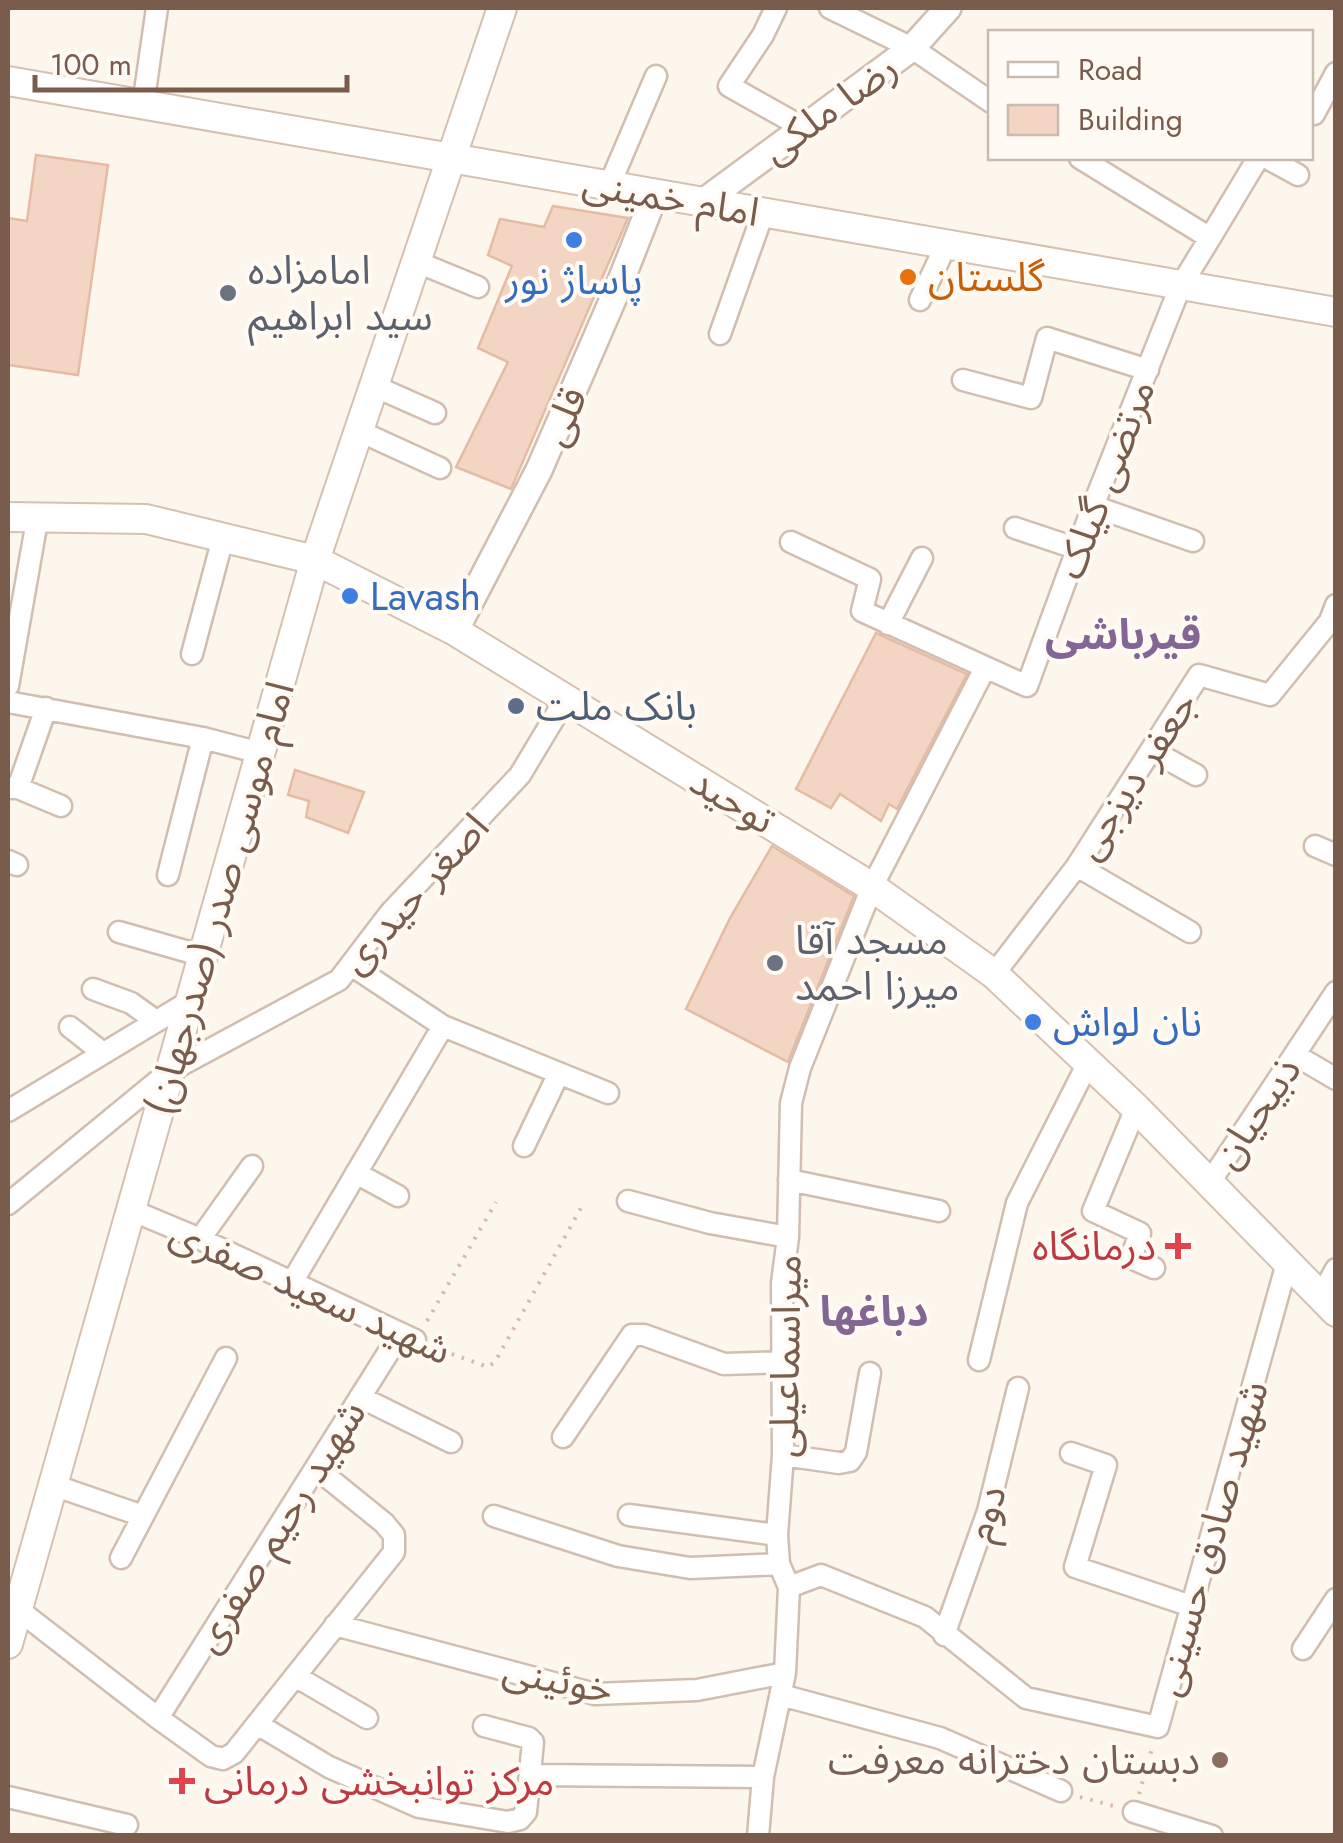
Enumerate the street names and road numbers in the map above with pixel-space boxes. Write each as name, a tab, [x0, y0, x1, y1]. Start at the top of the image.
street label: رضا ملکی	[749, 39, 909, 177]
street label: امام خمینی	[578, 153, 764, 242]
street label: مرتضی گیلک	[1040, 371, 1170, 587]
street label: قلی	[524, 377, 602, 455]
street label: (صدرجهان) امام موسی صدر	[129, 674, 310, 1122]
street label: جعفر دیزجی	[1059, 679, 1211, 871]
street label: توحید	[679, 752, 787, 848]
street label: اصغر حیدری	[326, 800, 502, 986]
street label: ذبیحیان	[1197, 1044, 1315, 1180]
street label: شهید سعید صفری	[161, 1203, 461, 1379]
street label: میراسماعیلی	[754, 1254, 816, 1458]
street label: شهید صادق حسینی	[1137, 1374, 1283, 1702]
street label: شهید رحیم صفری	[178, 1388, 381, 1664]
street label: دوم	[949, 1478, 1022, 1549]
street label: خوئینی	[498, 1640, 618, 1718]

